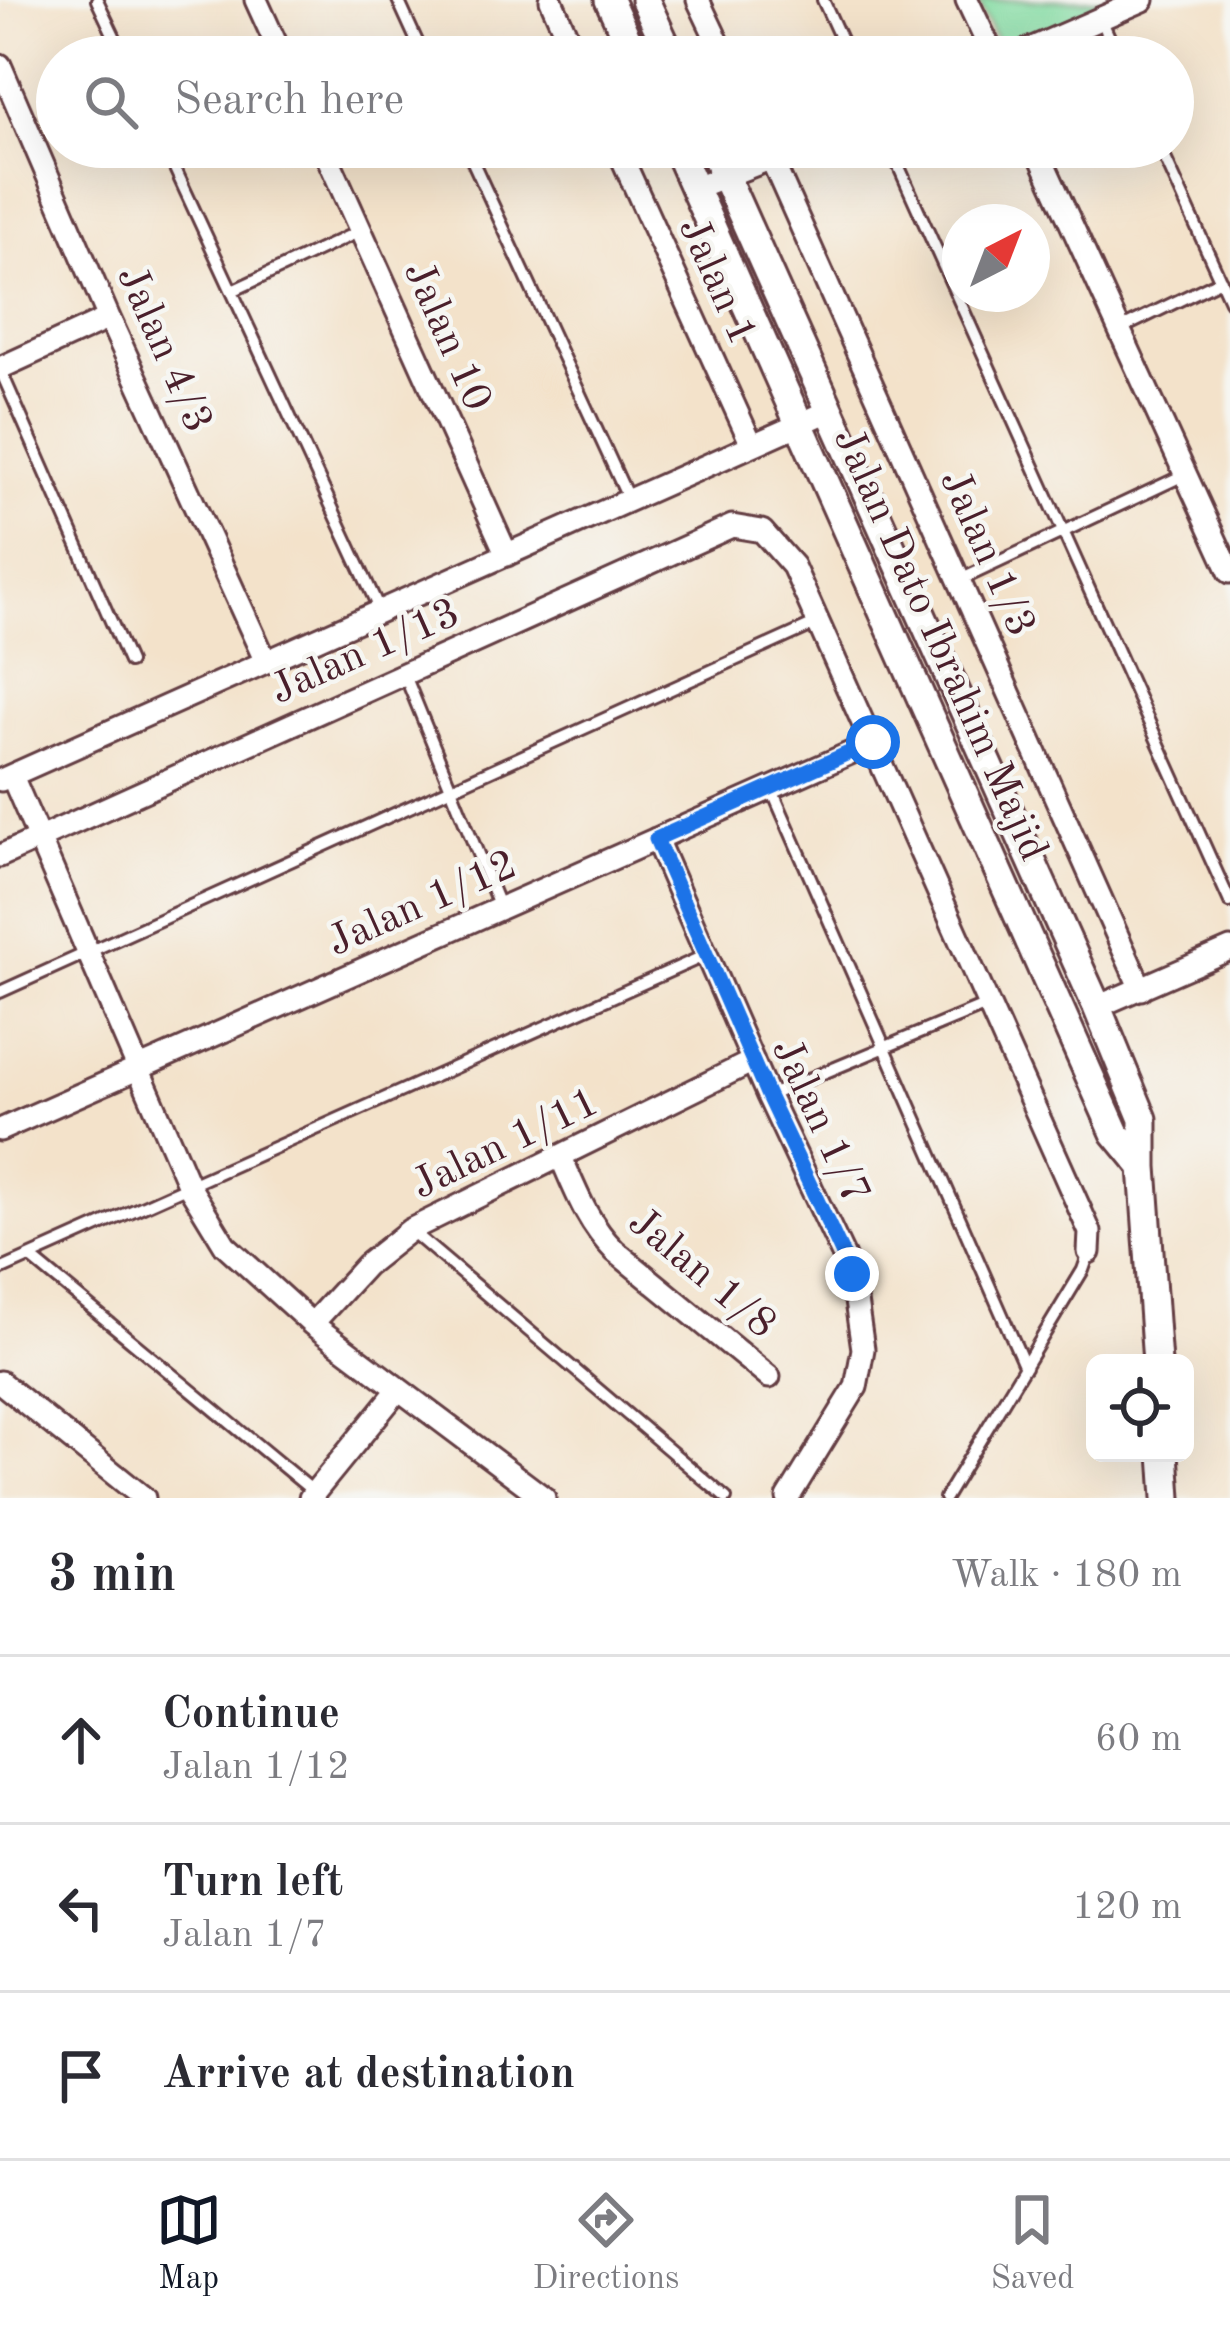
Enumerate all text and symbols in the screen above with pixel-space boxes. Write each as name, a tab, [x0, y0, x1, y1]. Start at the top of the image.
search box	[36, 36, 1194, 168]
icon: search	[78, 69, 144, 135]
text: Search here	[174, 79, 404, 124]
north arrow	[942, 204, 1050, 312]
street label: Jalan 1	[670, 212, 763, 352]
street label: Jalan 10	[395, 256, 498, 418]
street label: Jalan 4/3	[108, 260, 219, 439]
street label: Jalan Dato Ibrahim Majid	[825, 422, 1054, 867]
street label: Jalan 1/3	[931, 464, 1042, 643]
street label: Jalan 1/13	[265, 592, 466, 713]
route start	[846, 715, 900, 769]
street label: Jalan 1/12	[322, 844, 523, 965]
street label: Jalan 1/7	[763, 1032, 876, 1211]
street label: Jalan 1/11	[406, 1081, 606, 1208]
street label: Jalan 1/8	[620, 1201, 783, 1347]
route end	[825, 1247, 879, 1301]
map controls	[1086, 1354, 1194, 1462]
button: locate	[1086, 1354, 1194, 1462]
text: 3 min	[48, 1551, 176, 1602]
text: Walk · 180 m	[951, 1556, 1182, 1595]
text: Continue	[162, 1693, 340, 1738]
icon: ahead	[48, 1707, 114, 1773]
text: 60 m	[1095, 1720, 1182, 1759]
text: Jalan 1/12	[162, 1748, 350, 1787]
text: Turn left	[162, 1861, 343, 1906]
icon: left	[48, 1875, 114, 1941]
text: 120 m	[1072, 1888, 1182, 1927]
text: Jalan 1/7	[162, 1916, 327, 1955]
icon: arrive	[48, 2043, 114, 2109]
text: Arrive at destination	[162, 2053, 575, 2098]
tab: Map	[156, 2187, 222, 2300]
tab: Directions	[533, 2187, 679, 2300]
tab: Saved	[990, 2187, 1074, 2300]

